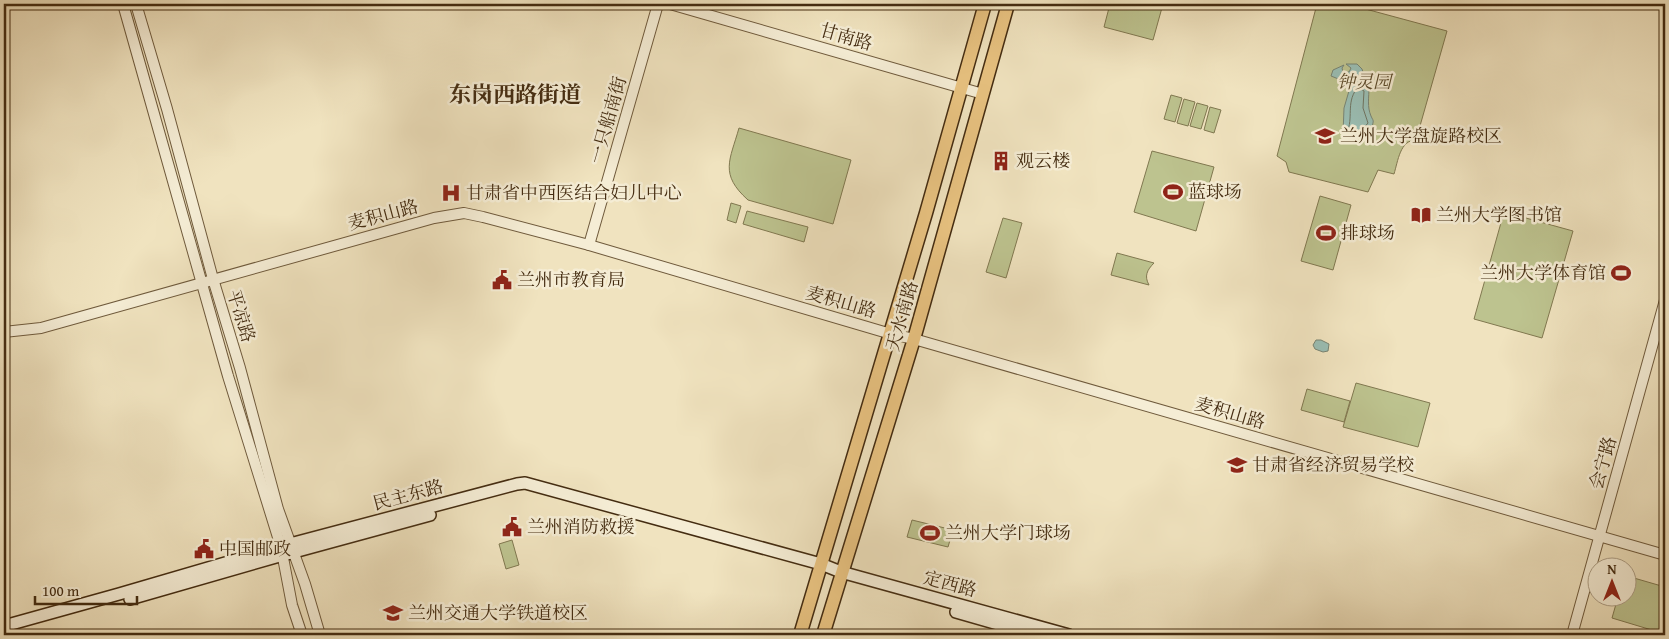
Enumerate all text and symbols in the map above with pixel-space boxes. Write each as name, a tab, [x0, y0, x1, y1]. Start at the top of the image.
street label: 甘南路	[816, 16, 876, 57]
park label: 钟灵园	[1337, 68, 1394, 95]
street label: 一只船南街	[582, 73, 633, 167]
district label: 东岗西路街道	[449, 78, 581, 110]
place label: 兰州大学盘旋路校区	[1340, 122, 1502, 149]
school or university icon: 兰州大学盘旋路校区	[1314, 125, 1336, 147]
place label: 观云楼	[1016, 147, 1070, 174]
building icon: 观云楼	[990, 150, 1012, 172]
place label: 蓝球场	[1188, 178, 1242, 205]
place label: 甘肃省中西医结合妇儿中心	[466, 179, 682, 206]
sports icon: 蓝球场	[1162, 181, 1184, 203]
hospital icon: 甘肃省中西医结合妇儿中心	[440, 182, 462, 204]
street label: 麦积山路	[345, 192, 421, 237]
place label: 兰州大学图书馆	[1436, 201, 1562, 228]
library icon: 兰州大学图书馆	[1410, 204, 1432, 226]
place label: 排球场	[1341, 219, 1395, 246]
sports icon: 排球场	[1315, 222, 1337, 244]
place label: 兰州大学体育馆	[1480, 259, 1606, 286]
sports icon: 兰州大学体育馆	[1610, 262, 1632, 284]
place label: 兰州市教育局	[517, 266, 625, 293]
public building icon: 兰州市教育局	[491, 269, 513, 291]
street label: 天水南路	[879, 278, 924, 354]
street label: 麦积山路	[803, 279, 879, 324]
street label: 平凉路	[221, 286, 262, 346]
street label: 麦积山路	[1192, 390, 1268, 435]
street label: 会宁路	[1582, 433, 1623, 493]
place label: 甘肃省经济贸易学校	[1252, 451, 1414, 478]
school or university icon: 甘肃省经济贸易学校	[1226, 454, 1248, 476]
street label: 民主东路	[370, 472, 446, 517]
place label: 兰州消防救援	[527, 513, 635, 540]
public building icon: 兰州消防救援	[501, 516, 523, 538]
place label: 兰州大学门球场	[945, 519, 1071, 546]
sports icon: 兰州大学门球场	[919, 522, 941, 544]
place label: 中国邮政	[219, 535, 291, 562]
public building icon: 中国邮政	[193, 538, 215, 560]
north arrow	[1586, 556, 1636, 606]
text: N	[1607, 559, 1617, 579]
street label: 定西路	[921, 563, 980, 604]
scale bar	[35, 574, 138, 606]
text: 100 m	[42, 580, 80, 601]
place label: 兰州交通大学铁道校区	[408, 599, 588, 626]
school or university icon: 兰州交通大学铁道校区	[382, 602, 404, 624]

